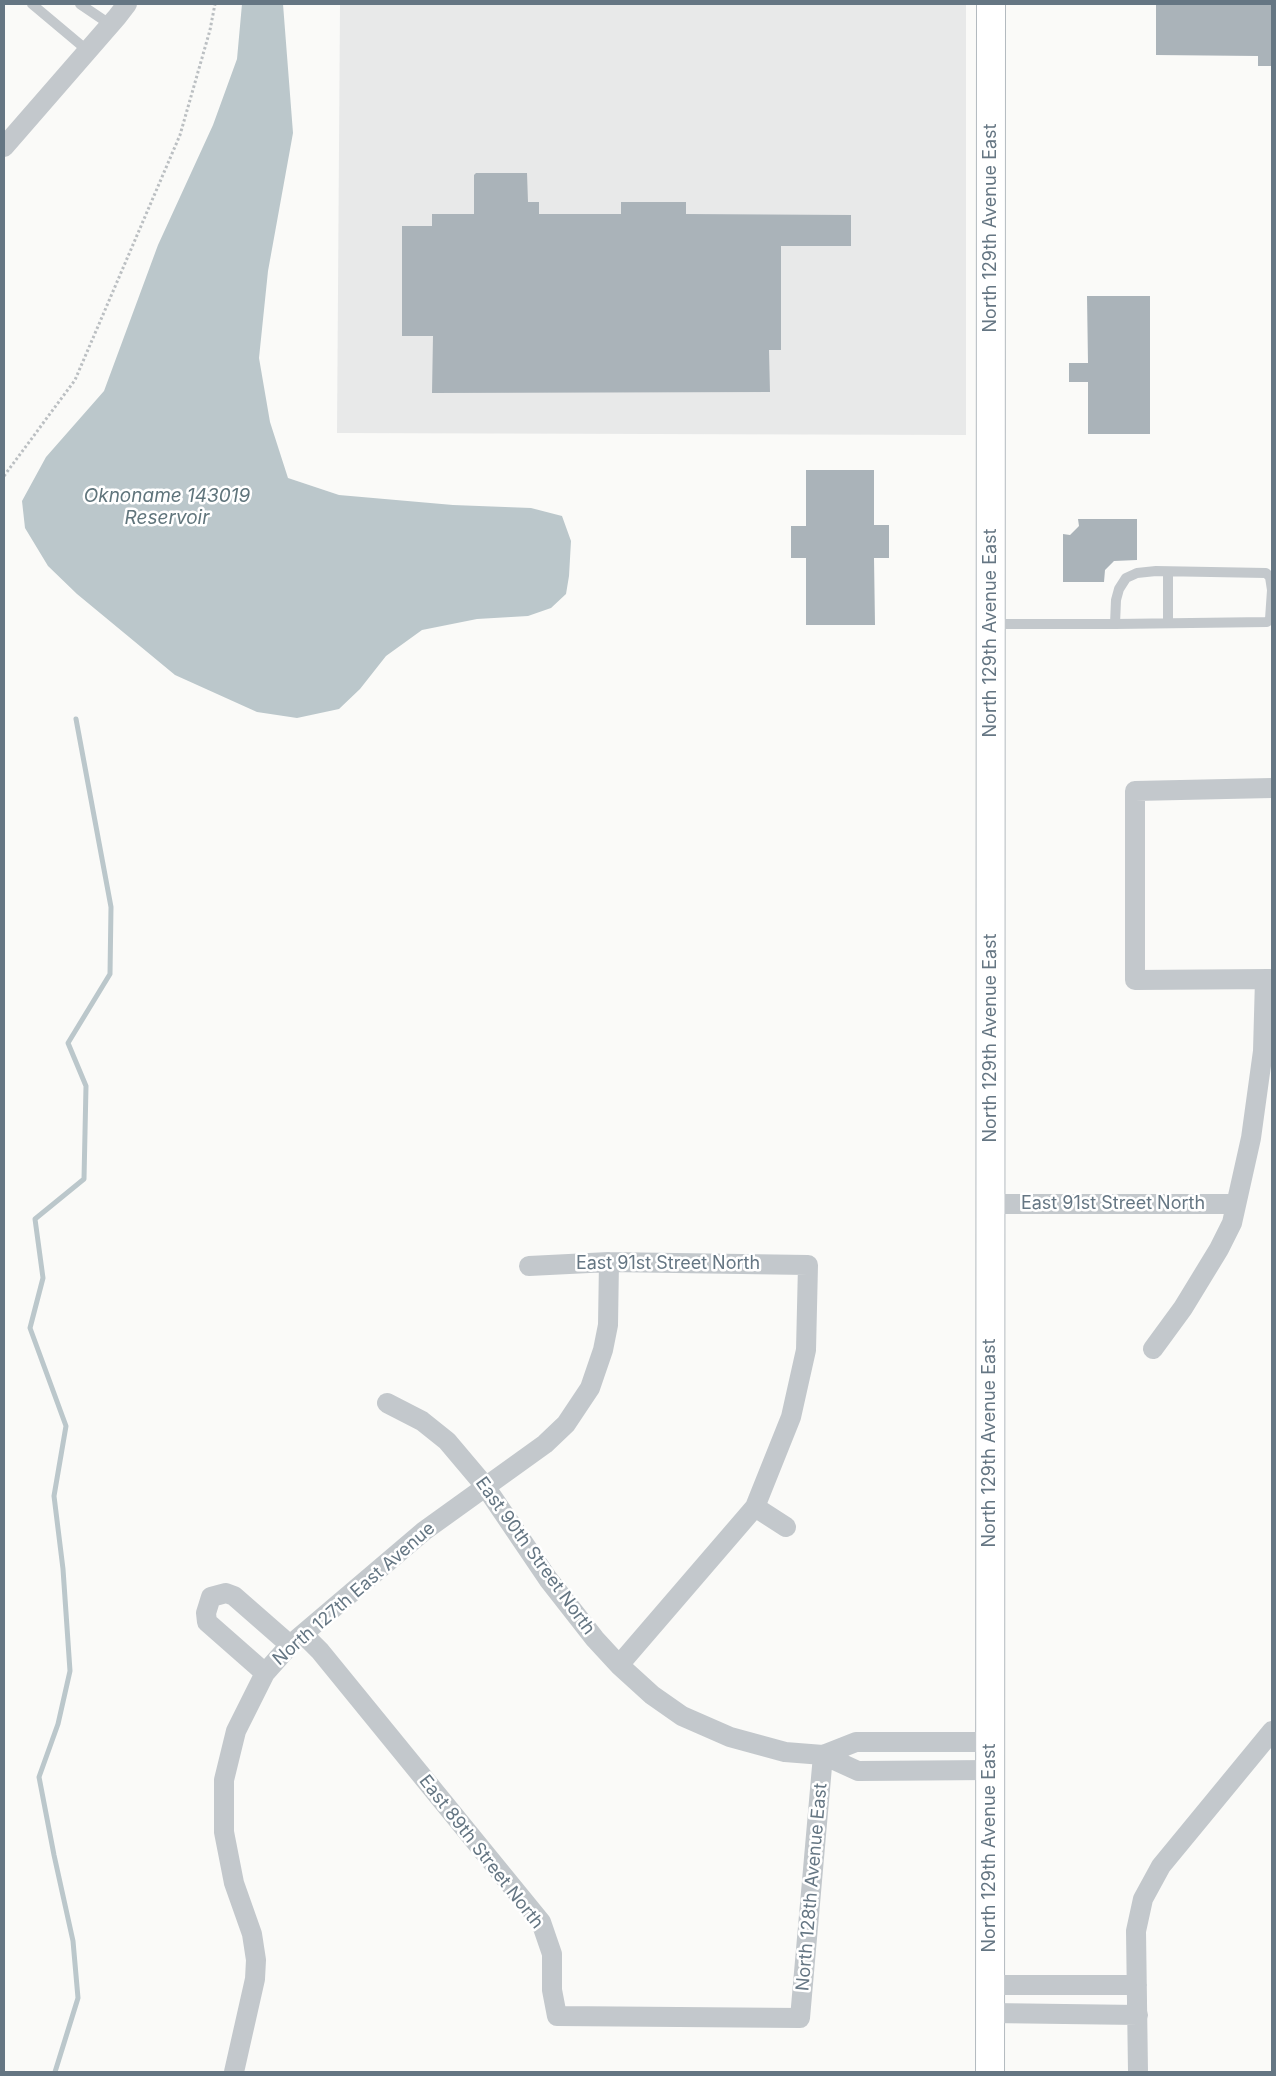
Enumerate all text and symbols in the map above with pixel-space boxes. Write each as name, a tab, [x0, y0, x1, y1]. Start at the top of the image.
street label: North 129th Avenue East	[980, 124, 1002, 332]
water label: Oknoname 143019 Reservoir	[84, 485, 250, 529]
street label: North 129th Avenue East	[980, 529, 1002, 737]
street label: North 129th Avenue East	[980, 934, 1002, 1142]
street label: East 91st Street North	[1021, 1193, 1205, 1215]
street label: East 91st Street North	[576, 1253, 760, 1275]
street label: North 129th Avenue East	[979, 1339, 1001, 1547]
street label: East 90th Street North	[471, 1473, 599, 1639]
street label: North 127th East Avenue	[269, 1518, 439, 1670]
street label: North 129th Avenue East	[979, 1744, 1001, 1952]
street label: East 89th Street North	[414, 1771, 548, 1933]
street label: North 128th Avenue East	[792, 1782, 832, 1992]

